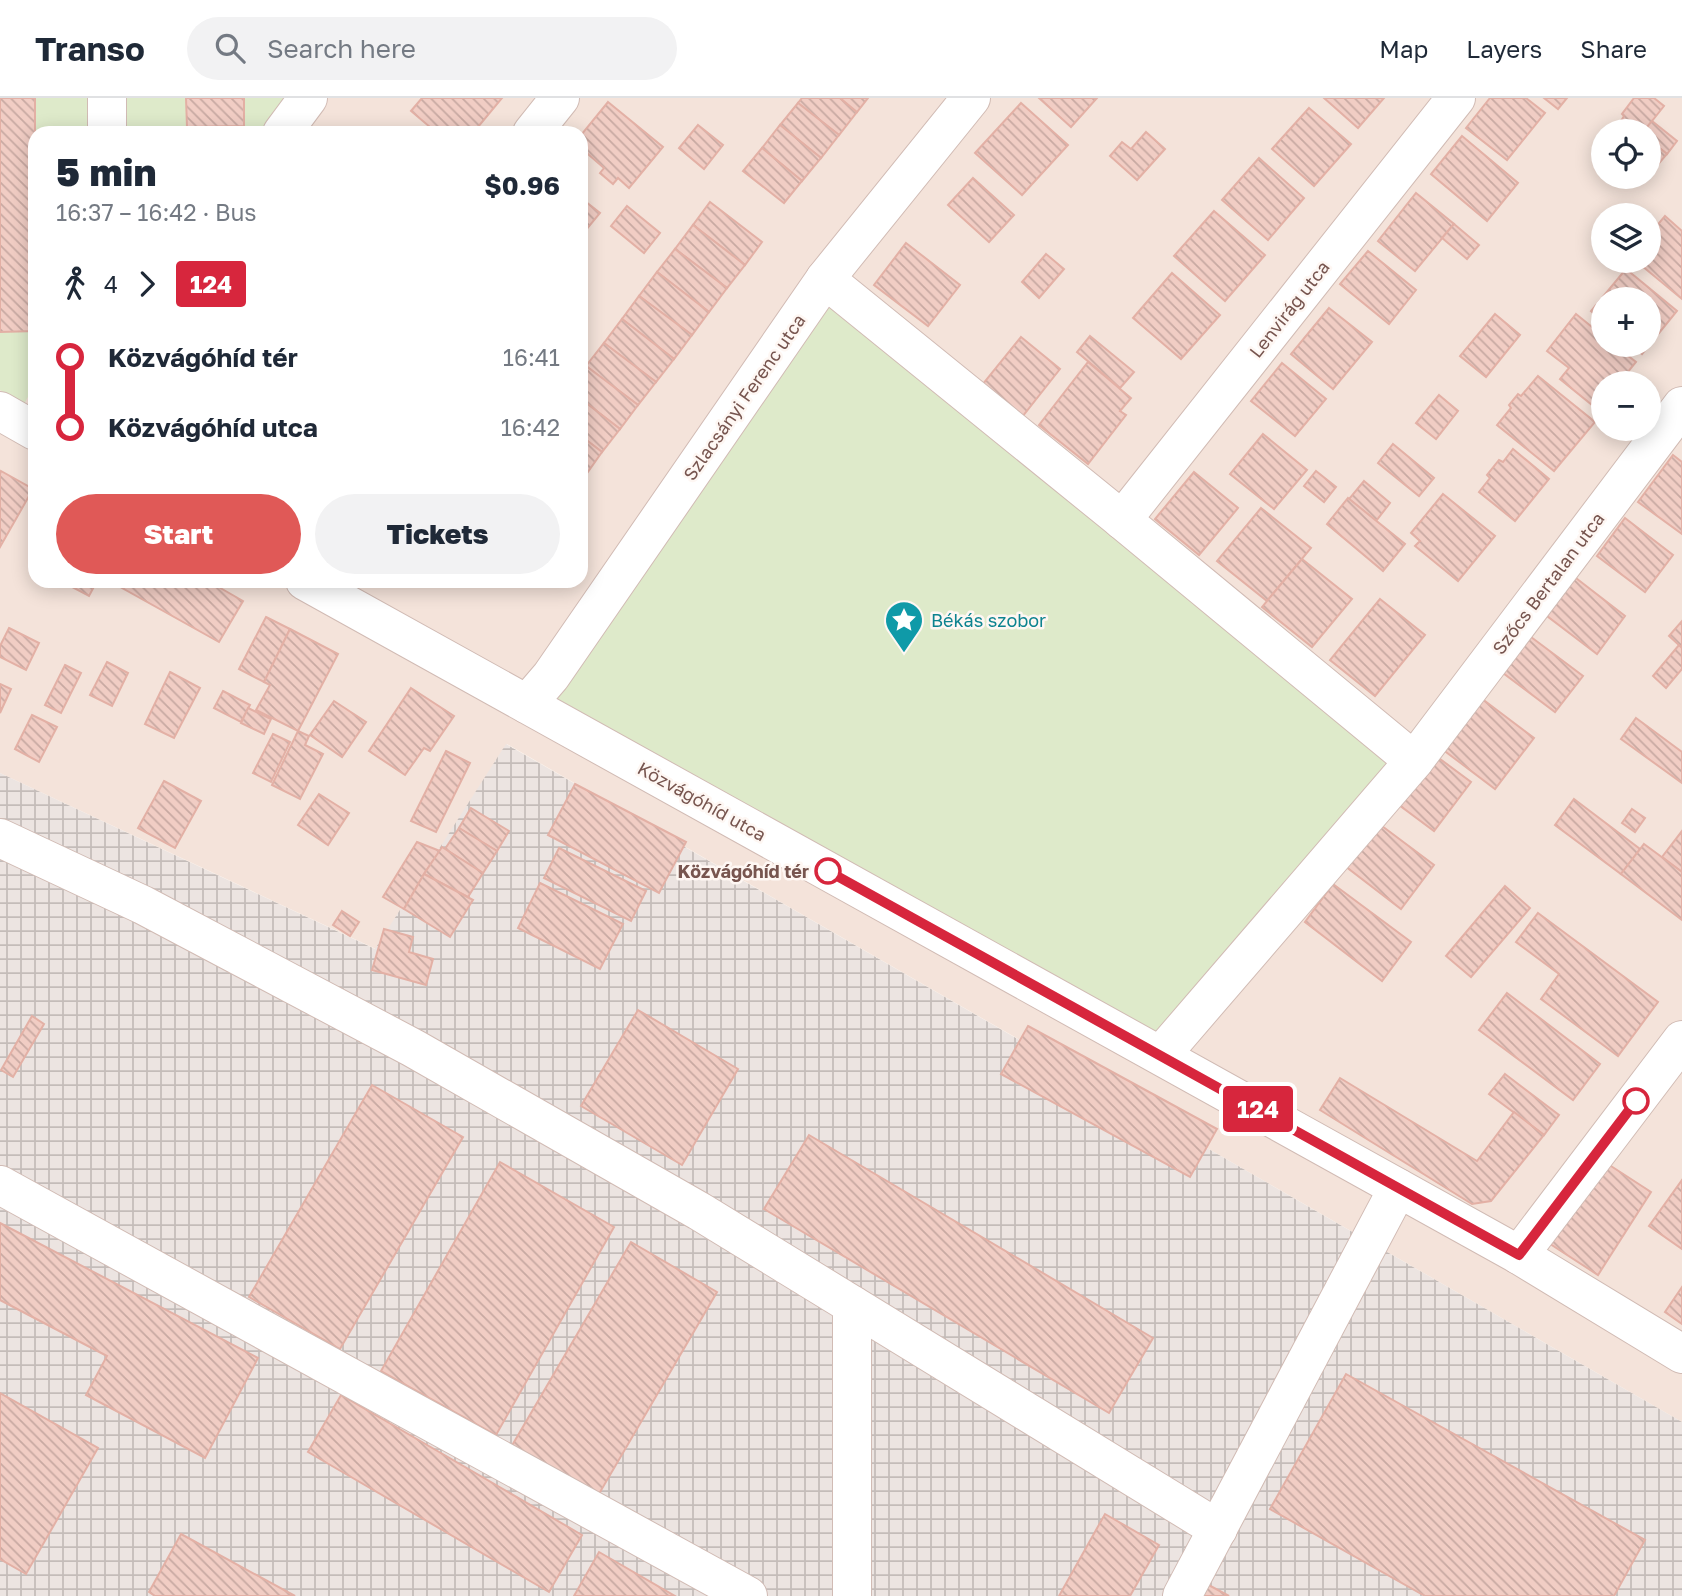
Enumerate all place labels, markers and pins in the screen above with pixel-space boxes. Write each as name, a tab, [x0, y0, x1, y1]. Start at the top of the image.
place icon: Békás szobor	[883, 599, 925, 654]
place label: Békás szobor	[931, 609, 1046, 631]
marker: Közvágóhíd tér	[815, 858, 841, 884]
place label: Közvágóhíd tér	[678, 860, 809, 882]
unlabelled marker	[1623, 1088, 1649, 1114]

